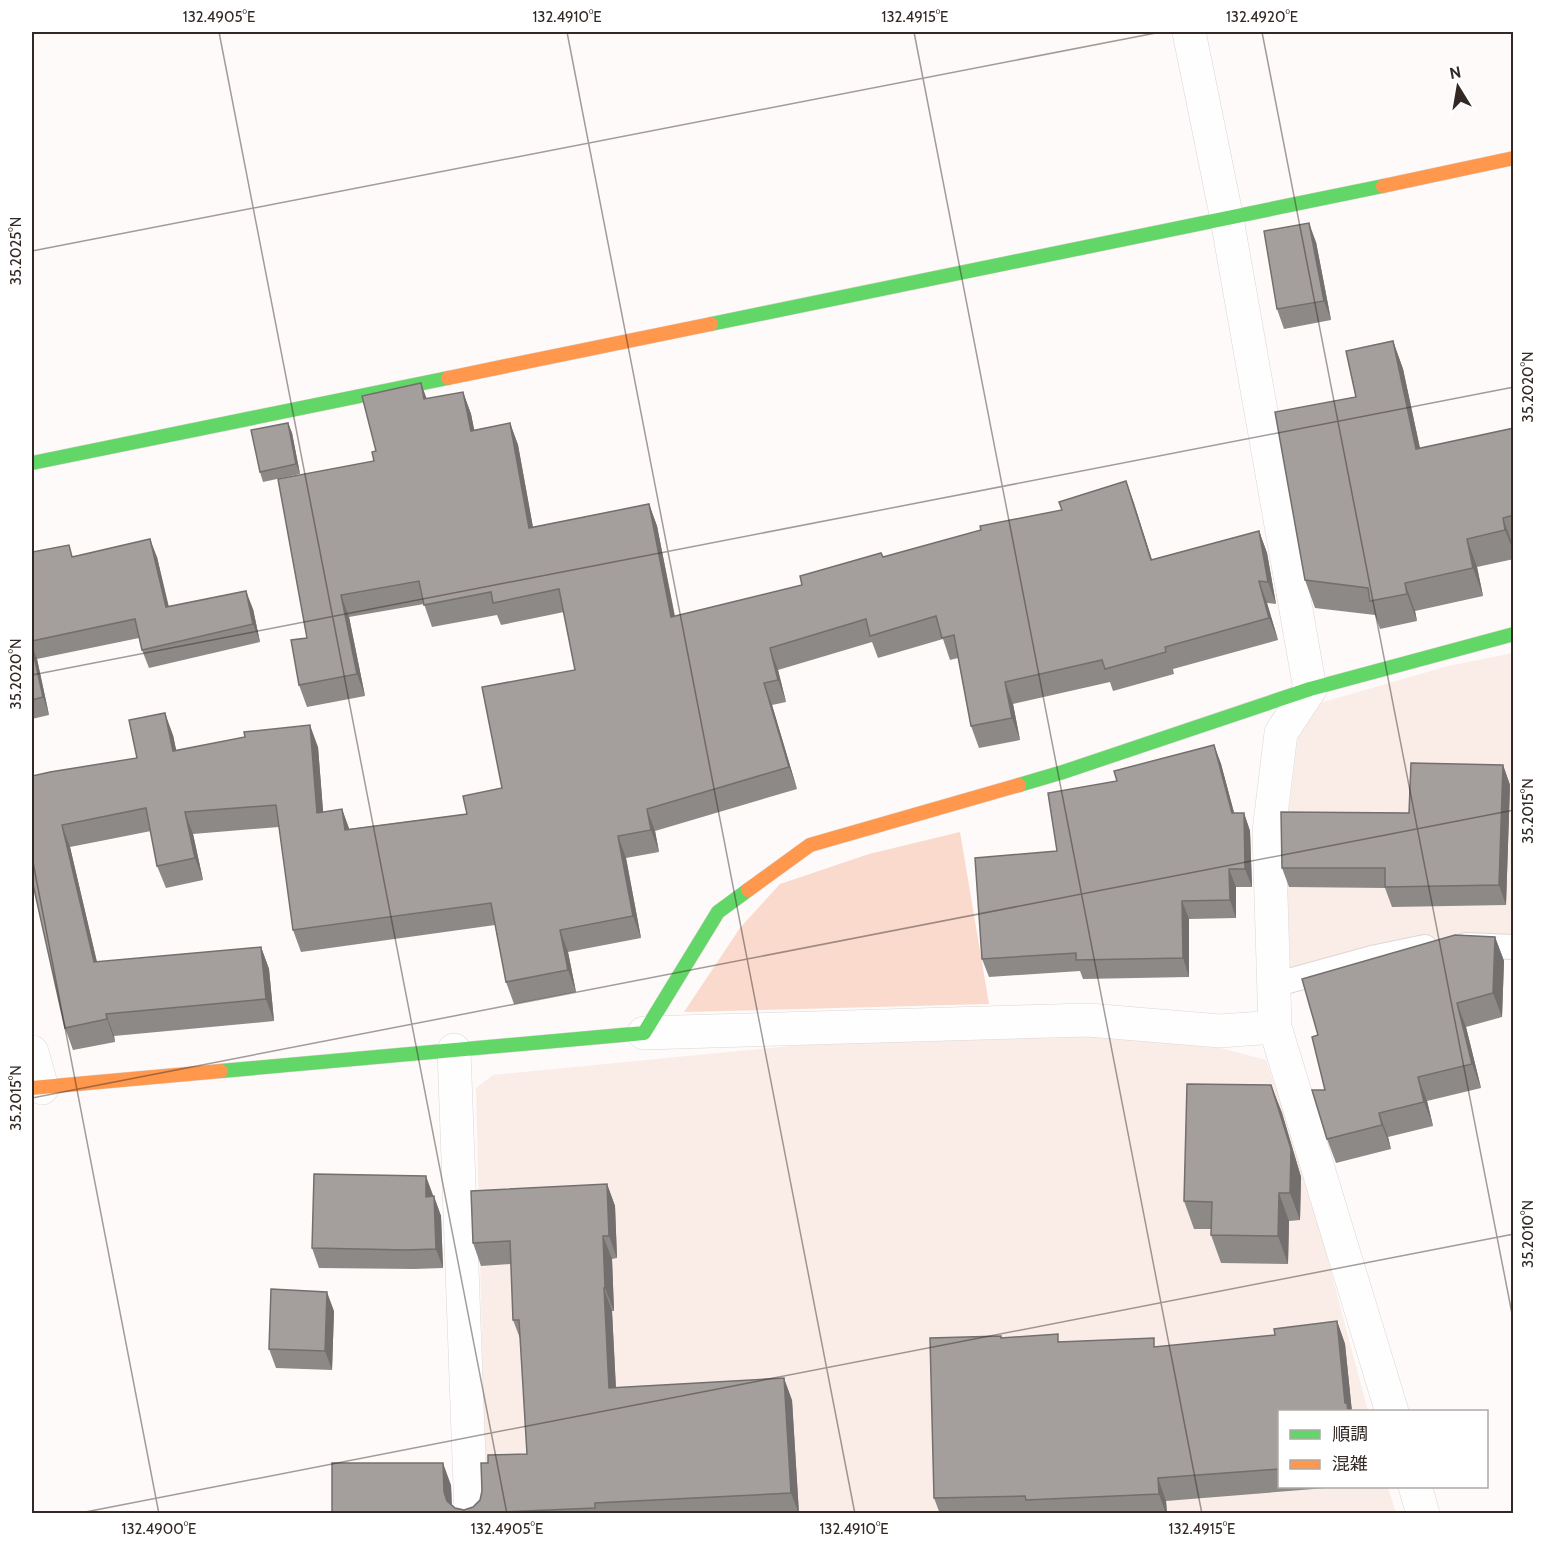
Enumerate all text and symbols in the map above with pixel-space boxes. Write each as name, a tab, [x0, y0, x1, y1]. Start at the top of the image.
text: 132.4905°E	[183, 8, 255, 26]
text: 132.4910°E	[532, 8, 602, 26]
text: 132.4915°E	[882, 8, 948, 26]
text: 132.4920°E	[1226, 8, 1298, 26]
north arrow	[1428, 57, 1488, 117]
text: N	[1448, 62, 1463, 83]
text: 35.2025°N	[7, 217, 25, 285]
text: 35.2020°N	[1519, 352, 1537, 422]
text: 35.2020°N	[7, 639, 25, 709]
text: 35.2015°N	[1519, 778, 1537, 844]
text: 35.2015°N	[7, 1065, 25, 1131]
text: 35.2010°N	[1519, 1200, 1537, 1268]
legend	[1278, 1410, 1488, 1488]
text: 順調	[1332, 1423, 1368, 1445]
text: 混雑	[1332, 1453, 1368, 1475]
text: 132.4900°E	[122, 1520, 196, 1538]
text: 132.4905°E	[471, 1520, 543, 1538]
text: 132.4910°E	[819, 1520, 889, 1538]
text: 132.4915°E	[1169, 1520, 1235, 1538]

